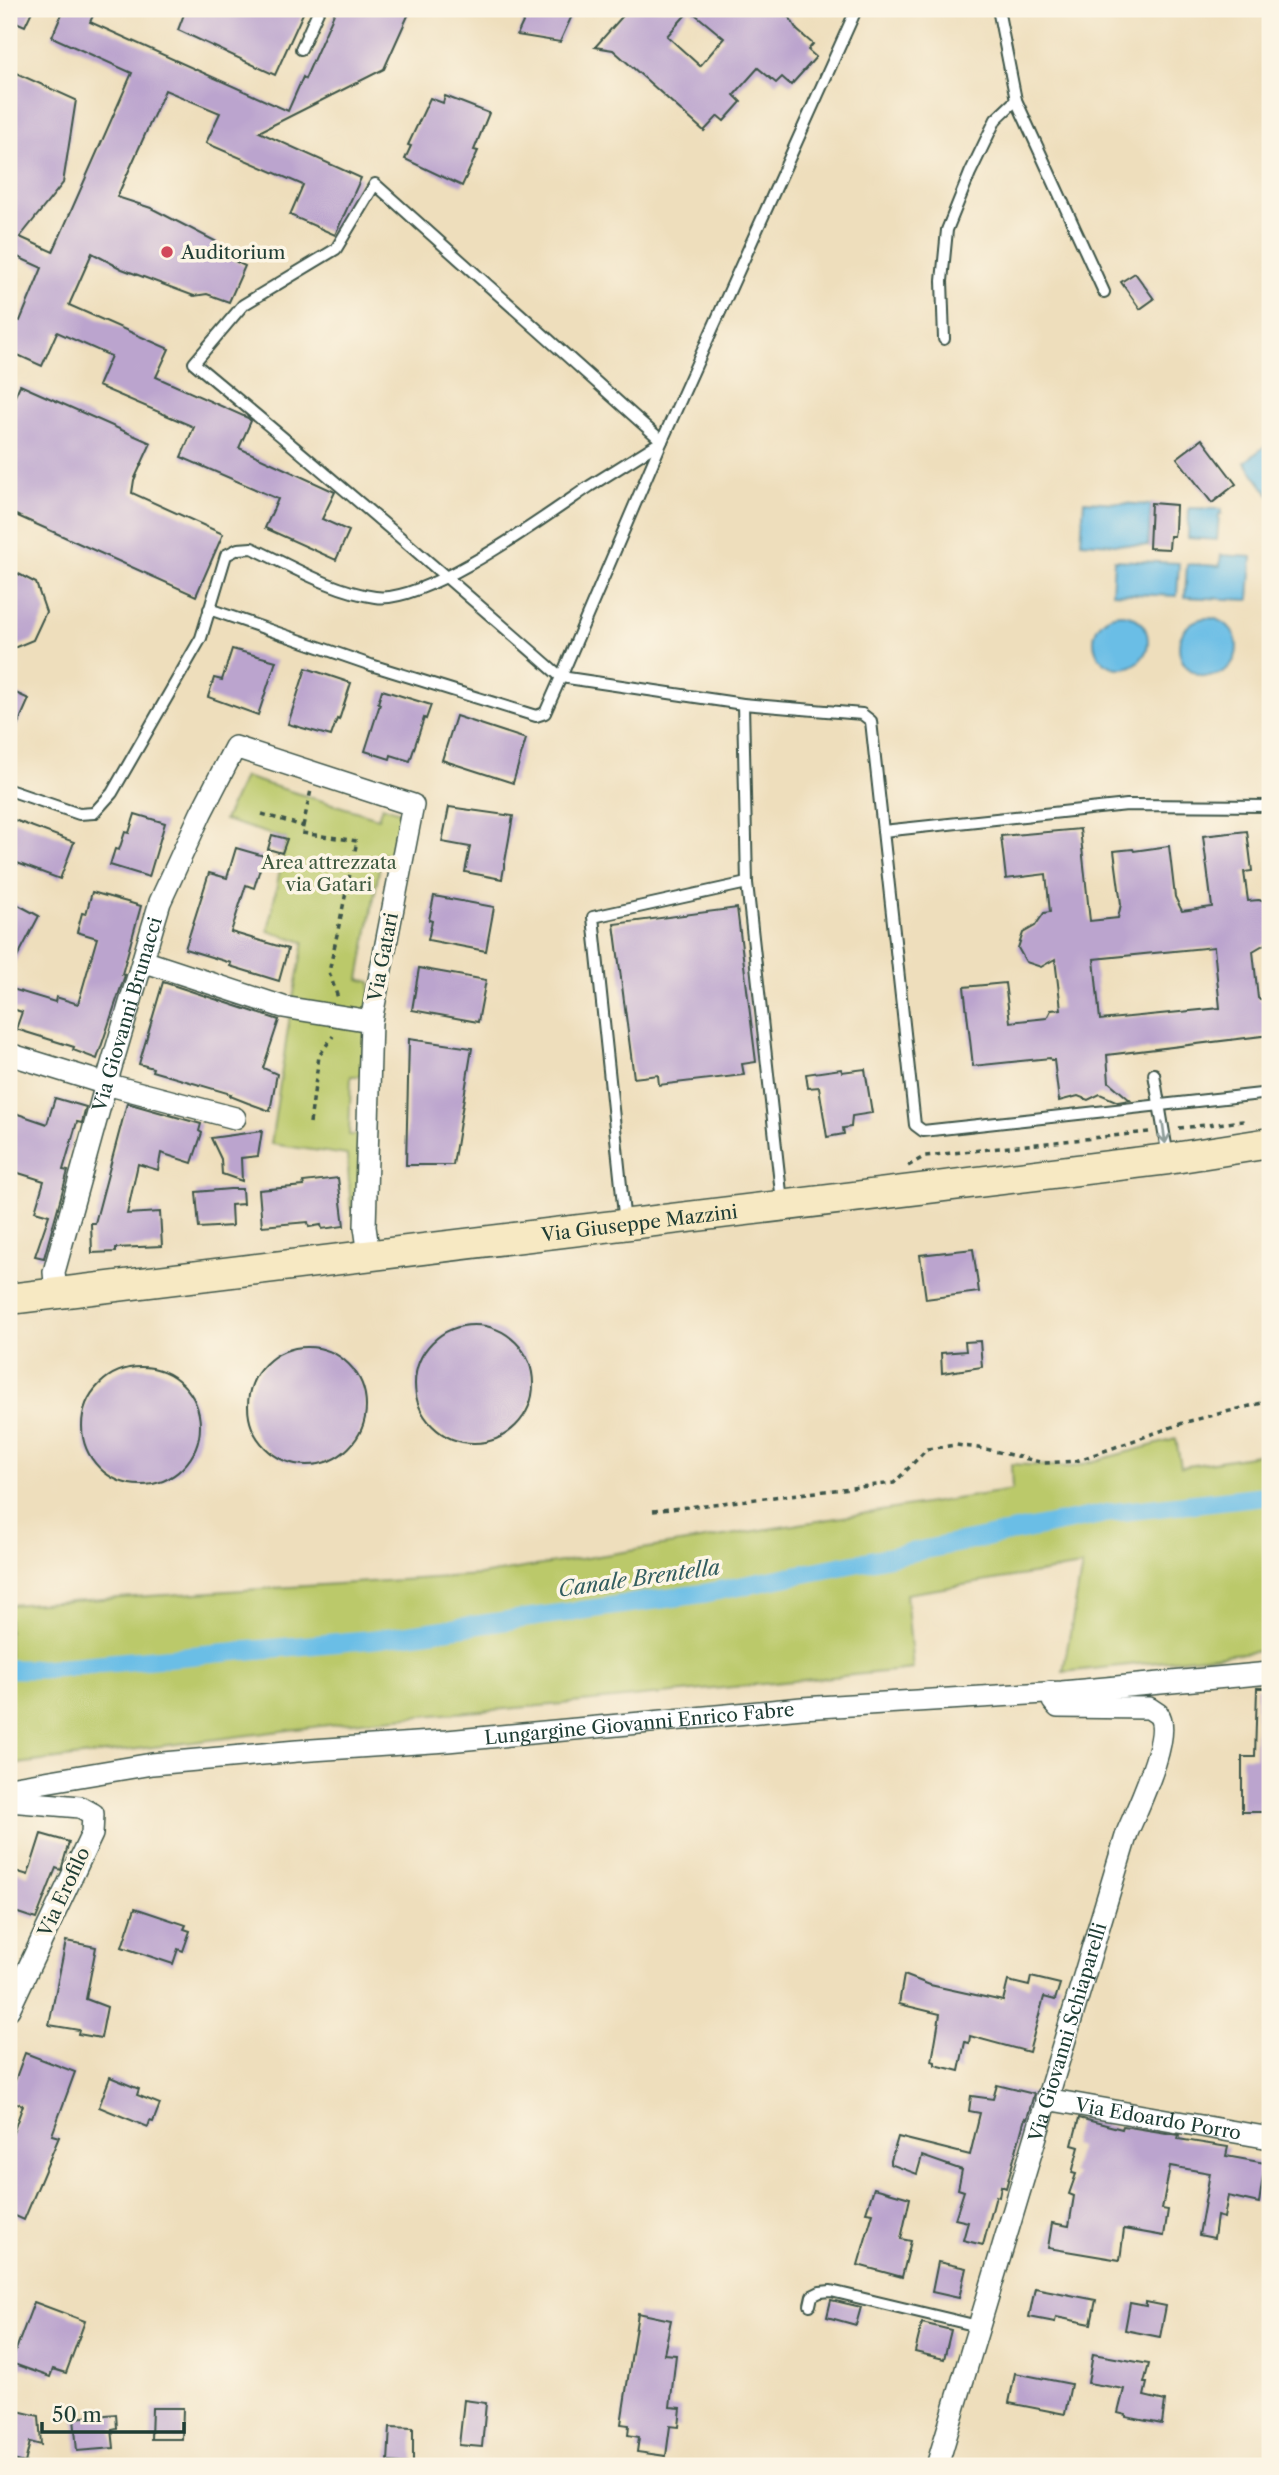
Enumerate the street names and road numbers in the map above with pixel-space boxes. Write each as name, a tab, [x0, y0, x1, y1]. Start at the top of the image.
street label: Via Gatari	[363, 910, 403, 1004]
street label: Via Giovanni Brunacci	[87, 914, 166, 1115]
street label: Via Giuseppe Mazzini	[539, 1200, 739, 1246]
street label: Lungargine Giovanni Enrico Fabre	[483, 1697, 795, 1749]
street label: Via Erofilo	[33, 1844, 95, 1941]
street label: Via Giovanni Schiaparelli	[1023, 1920, 1111, 2145]
street label: Via Edoardo Porro	[1073, 2093, 1243, 2144]

